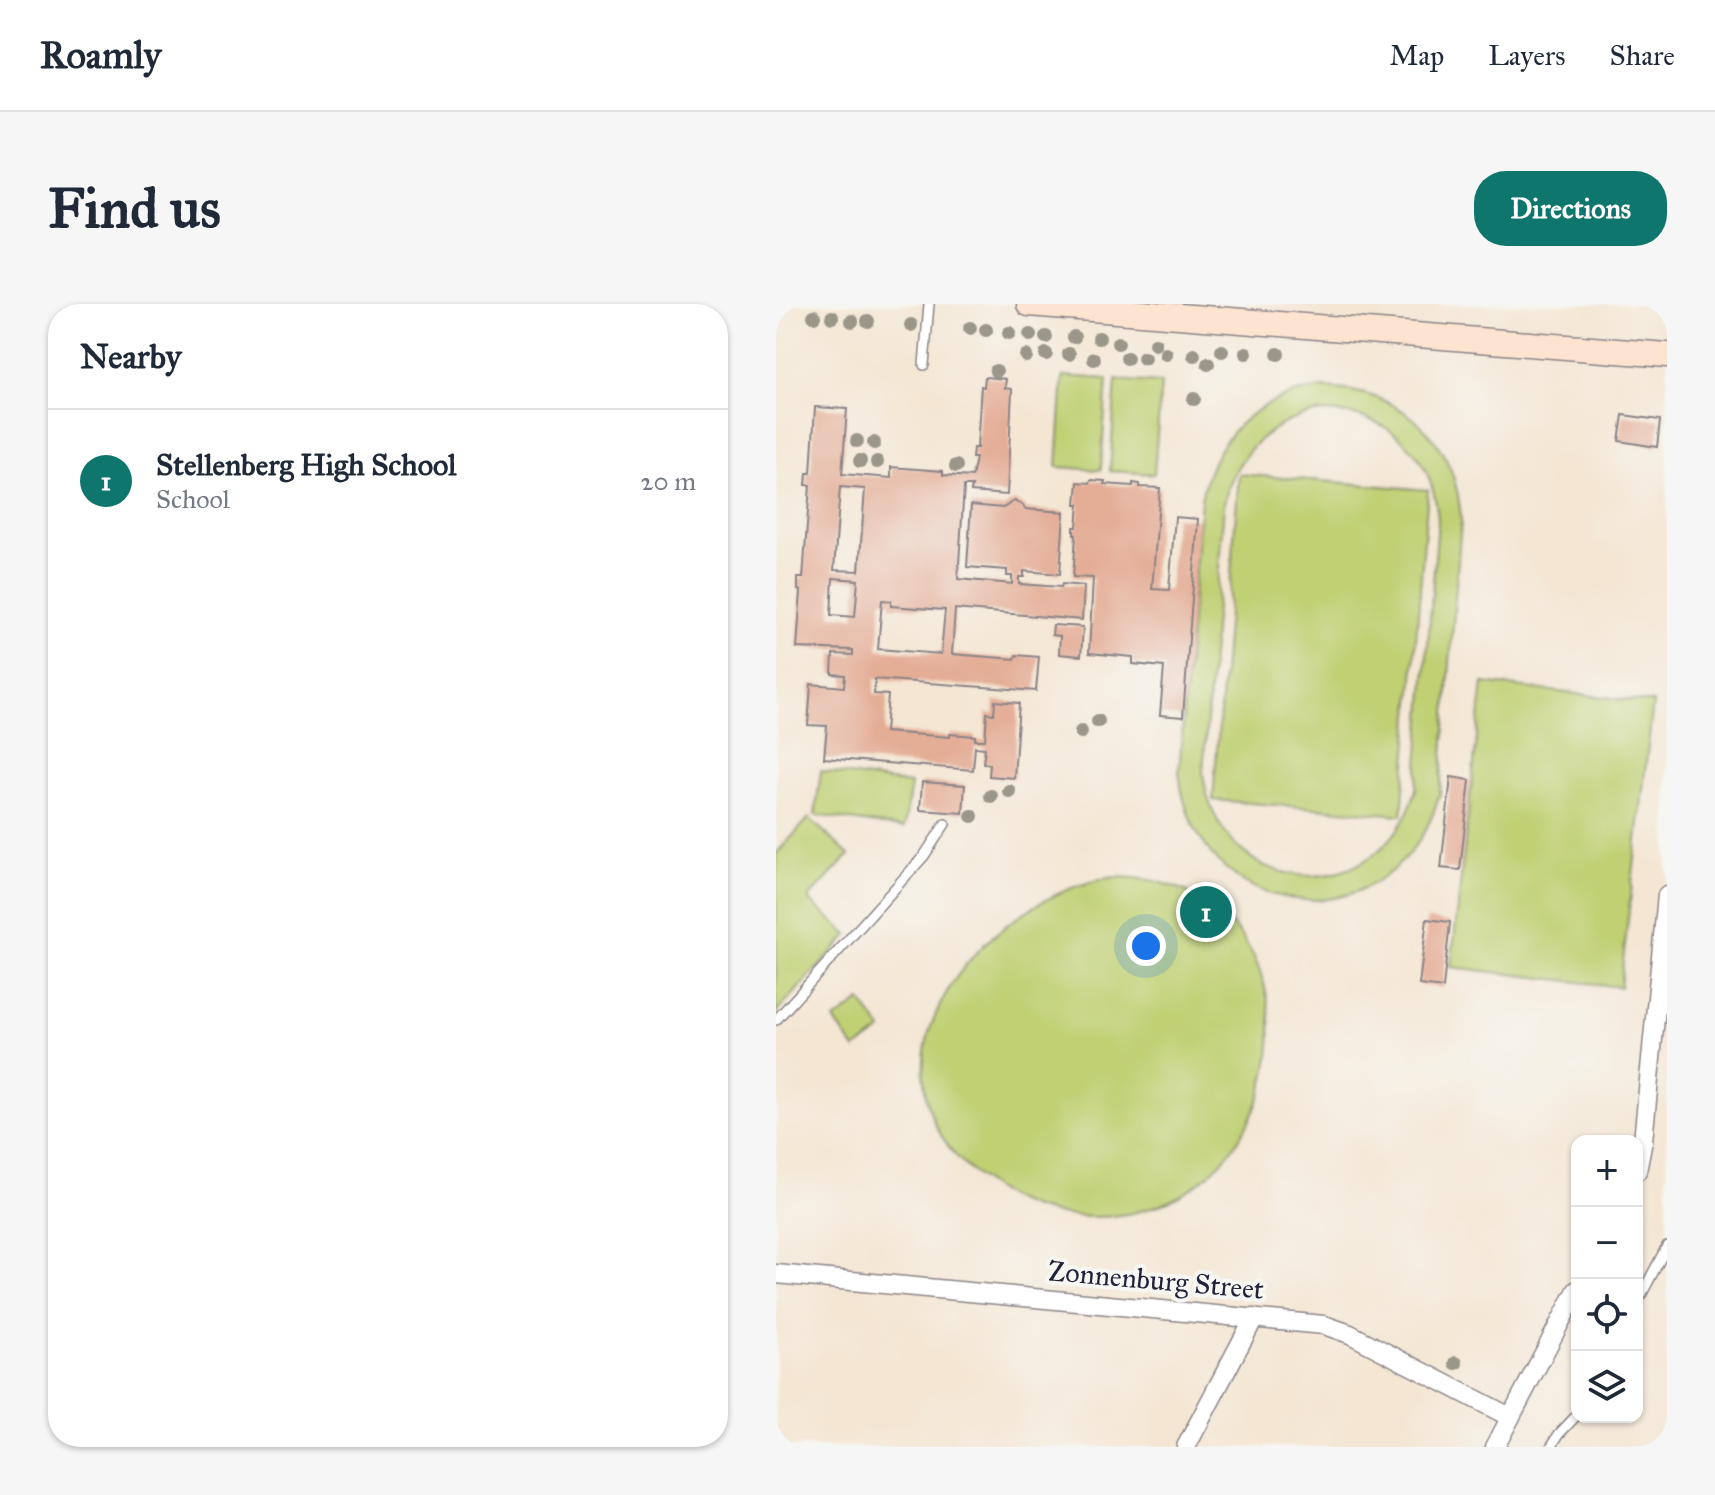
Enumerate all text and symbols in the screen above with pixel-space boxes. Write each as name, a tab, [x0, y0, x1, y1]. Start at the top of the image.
text: Roamly	[40, 32, 161, 78]
text: Map	[1389, 38, 1444, 73]
text: Layers	[1488, 38, 1566, 73]
text: Share	[1610, 38, 1675, 73]
button: Directions	[1474, 171, 1667, 246]
text: Find us	[48, 174, 221, 242]
text: Nearby	[80, 336, 182, 377]
text: Stellenberg High School	[156, 447, 456, 483]
text: 1	[101, 465, 111, 497]
text: 20 m	[641, 465, 696, 497]
text: School	[156, 483, 230, 515]
pin: 1	[1180, 882, 1232, 942]
your location	[1126, 926, 1166, 966]
map controls	[1571, 1135, 1643, 1423]
button: +	[1571, 1135, 1643, 1207]
button: −	[1571, 1207, 1643, 1279]
street label: Zonnenburg Street	[1047, 1253, 1265, 1307]
button: locate	[1571, 1279, 1643, 1351]
button: layers	[1571, 1351, 1643, 1423]

